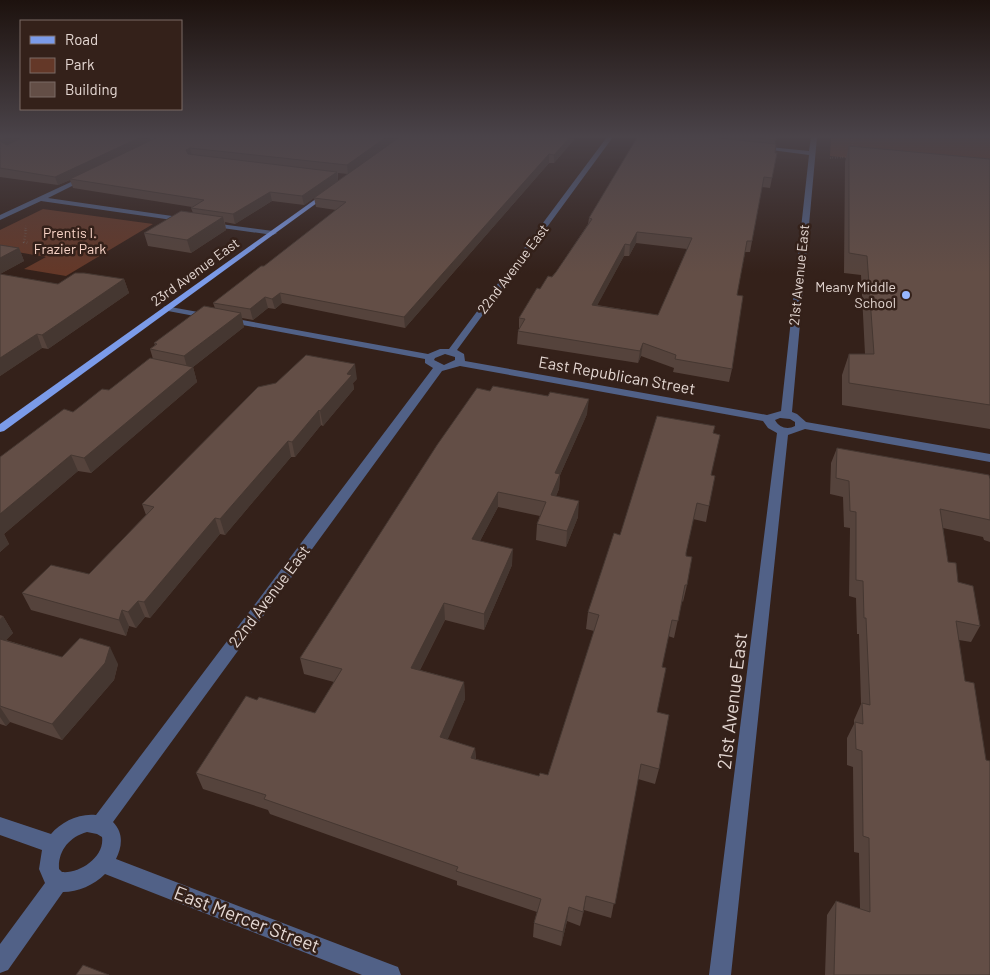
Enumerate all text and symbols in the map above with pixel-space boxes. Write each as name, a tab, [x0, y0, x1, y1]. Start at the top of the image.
legend	[20, 20, 182, 110]
text: Road	[65, 30, 98, 48]
text: Park	[65, 55, 95, 73]
text: Building	[65, 80, 118, 98]
street label: 22nd Avenue East	[473, 221, 552, 317]
park label: Prentis I. Frazier Park	[34, 224, 106, 257]
street label: 21st Avenue East	[785, 224, 812, 326]
street label: 23rd Avenue East	[147, 234, 242, 309]
place label: Meany Middle School	[815, 278, 896, 311]
marker: Meany Middle School	[900, 289, 912, 301]
street label: East Republican Street	[537, 351, 697, 398]
street label: 22nd Avenue East	[224, 541, 313, 651]
street label: 21st Avenue East	[712, 631, 751, 771]
street label: East Mercer Street	[171, 880, 323, 957]

